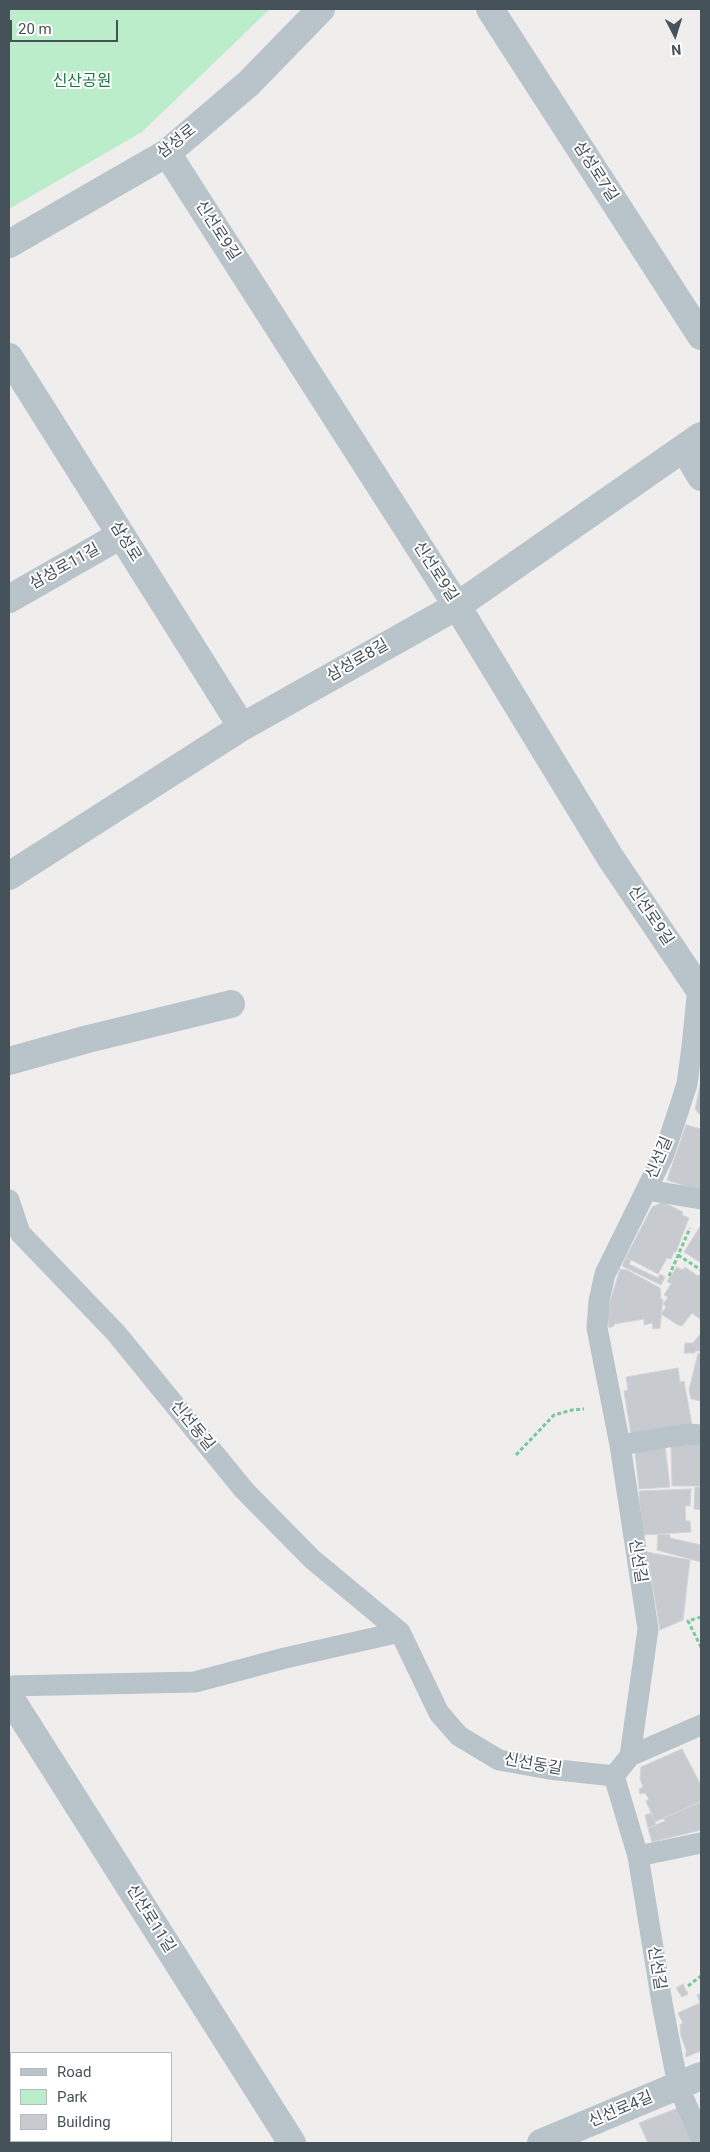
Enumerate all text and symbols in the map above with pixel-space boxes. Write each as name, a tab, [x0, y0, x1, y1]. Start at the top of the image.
scale bar	[12, 10, 120, 42]
north arrow	[650, 10, 700, 60]
text: 20 m	[18, 20, 52, 38]
text: N	[671, 42, 682, 58]
park label: 신산공원	[53, 72, 111, 92]
street label: 삼성로	[154, 121, 200, 163]
street label: 삼성로7길	[568, 138, 622, 206]
street label: 신선로9길	[190, 197, 244, 265]
street label: 삼성로	[105, 518, 145, 566]
street label: 신선로9길	[408, 538, 462, 606]
street label: 삼성로11길	[27, 540, 103, 594]
street label: 삼성로8길	[324, 636, 392, 686]
street label: 신선로9길	[623, 882, 677, 950]
street label: 신선길	[643, 1134, 677, 1182]
street label: 신선동길	[166, 1397, 218, 1455]
street label: 신선길	[624, 1538, 650, 1584]
street label: 신선동길	[502, 1750, 564, 1780]
street label: 신산로11길	[121, 1881, 179, 1957]
street label: 신선길	[643, 1945, 669, 1991]
legend	[10, 2052, 172, 2142]
text: Road	[57, 2063, 91, 2081]
text: Park	[57, 2088, 87, 2106]
street label: 신선로4길	[586, 2088, 656, 2132]
text: Building	[57, 2113, 111, 2131]

